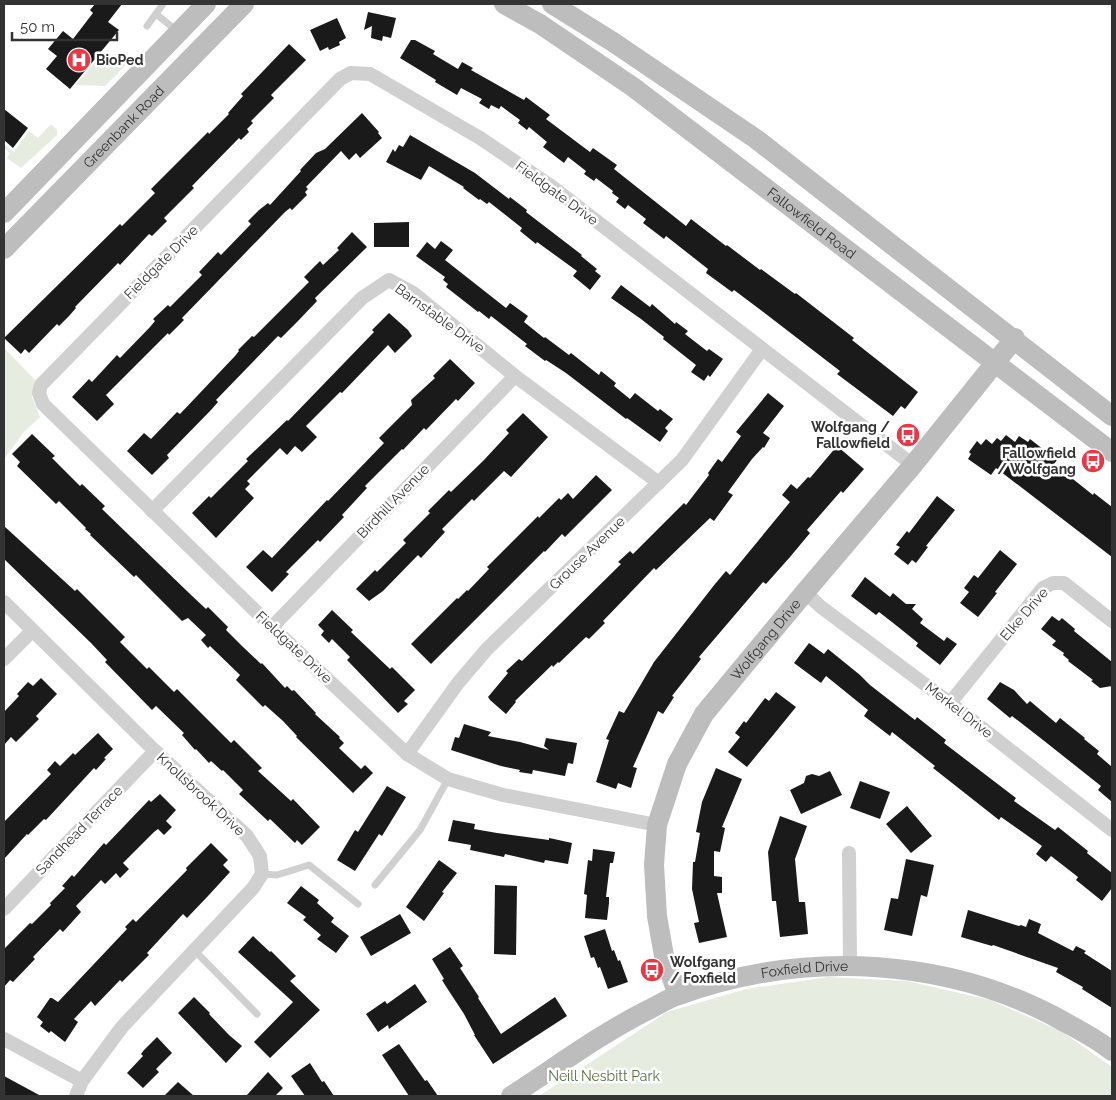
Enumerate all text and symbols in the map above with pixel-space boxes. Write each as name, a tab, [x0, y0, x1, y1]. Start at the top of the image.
scale bar	[12, 10, 118, 42]
text: 50 m	[20, 18, 55, 36]
hospital icon: BioPed	[66, 47, 92, 73]
place label: BioPed	[96, 52, 143, 68]
street label: Greenbank Road	[80, 83, 167, 171]
street label: Fieldgate Drive	[513, 158, 601, 228]
street label: Fallowfield Road	[764, 184, 859, 262]
street label: Fieldgate Drive	[121, 222, 201, 302]
street label: Barnstable Drive	[392, 280, 488, 356]
place label: Wolfgang / Fallowfield	[811, 419, 890, 451]
bus stop icon: Wolfgang / Fallowfield	[895, 422, 921, 448]
place label: Fallowfield / Wolfgang	[997, 445, 1076, 477]
bus stop icon: Fallowfield / Wolfgang	[1080, 448, 1106, 474]
street label: Birdhill Avenue	[354, 461, 432, 541]
street label: Grouse Avenue	[546, 513, 628, 593]
street label: Elke Drive	[997, 584, 1051, 644]
street label: Wolfgang Drive	[727, 596, 804, 683]
street label: Fieldgate Drive	[253, 608, 335, 686]
street label: Merkel Drive	[922, 679, 996, 741]
street label: Knollsbrook Drive	[154, 749, 248, 839]
street label: Sandhead Terrace	[32, 782, 126, 878]
place label: Wolfgang / Foxfield	[670, 954, 736, 986]
bus stop icon: Wolfgang / Foxfield	[639, 957, 665, 983]
street label: Foxfield Drive	[760, 958, 848, 981]
park label: Neill Nesbitt Park	[548, 1068, 660, 1084]

